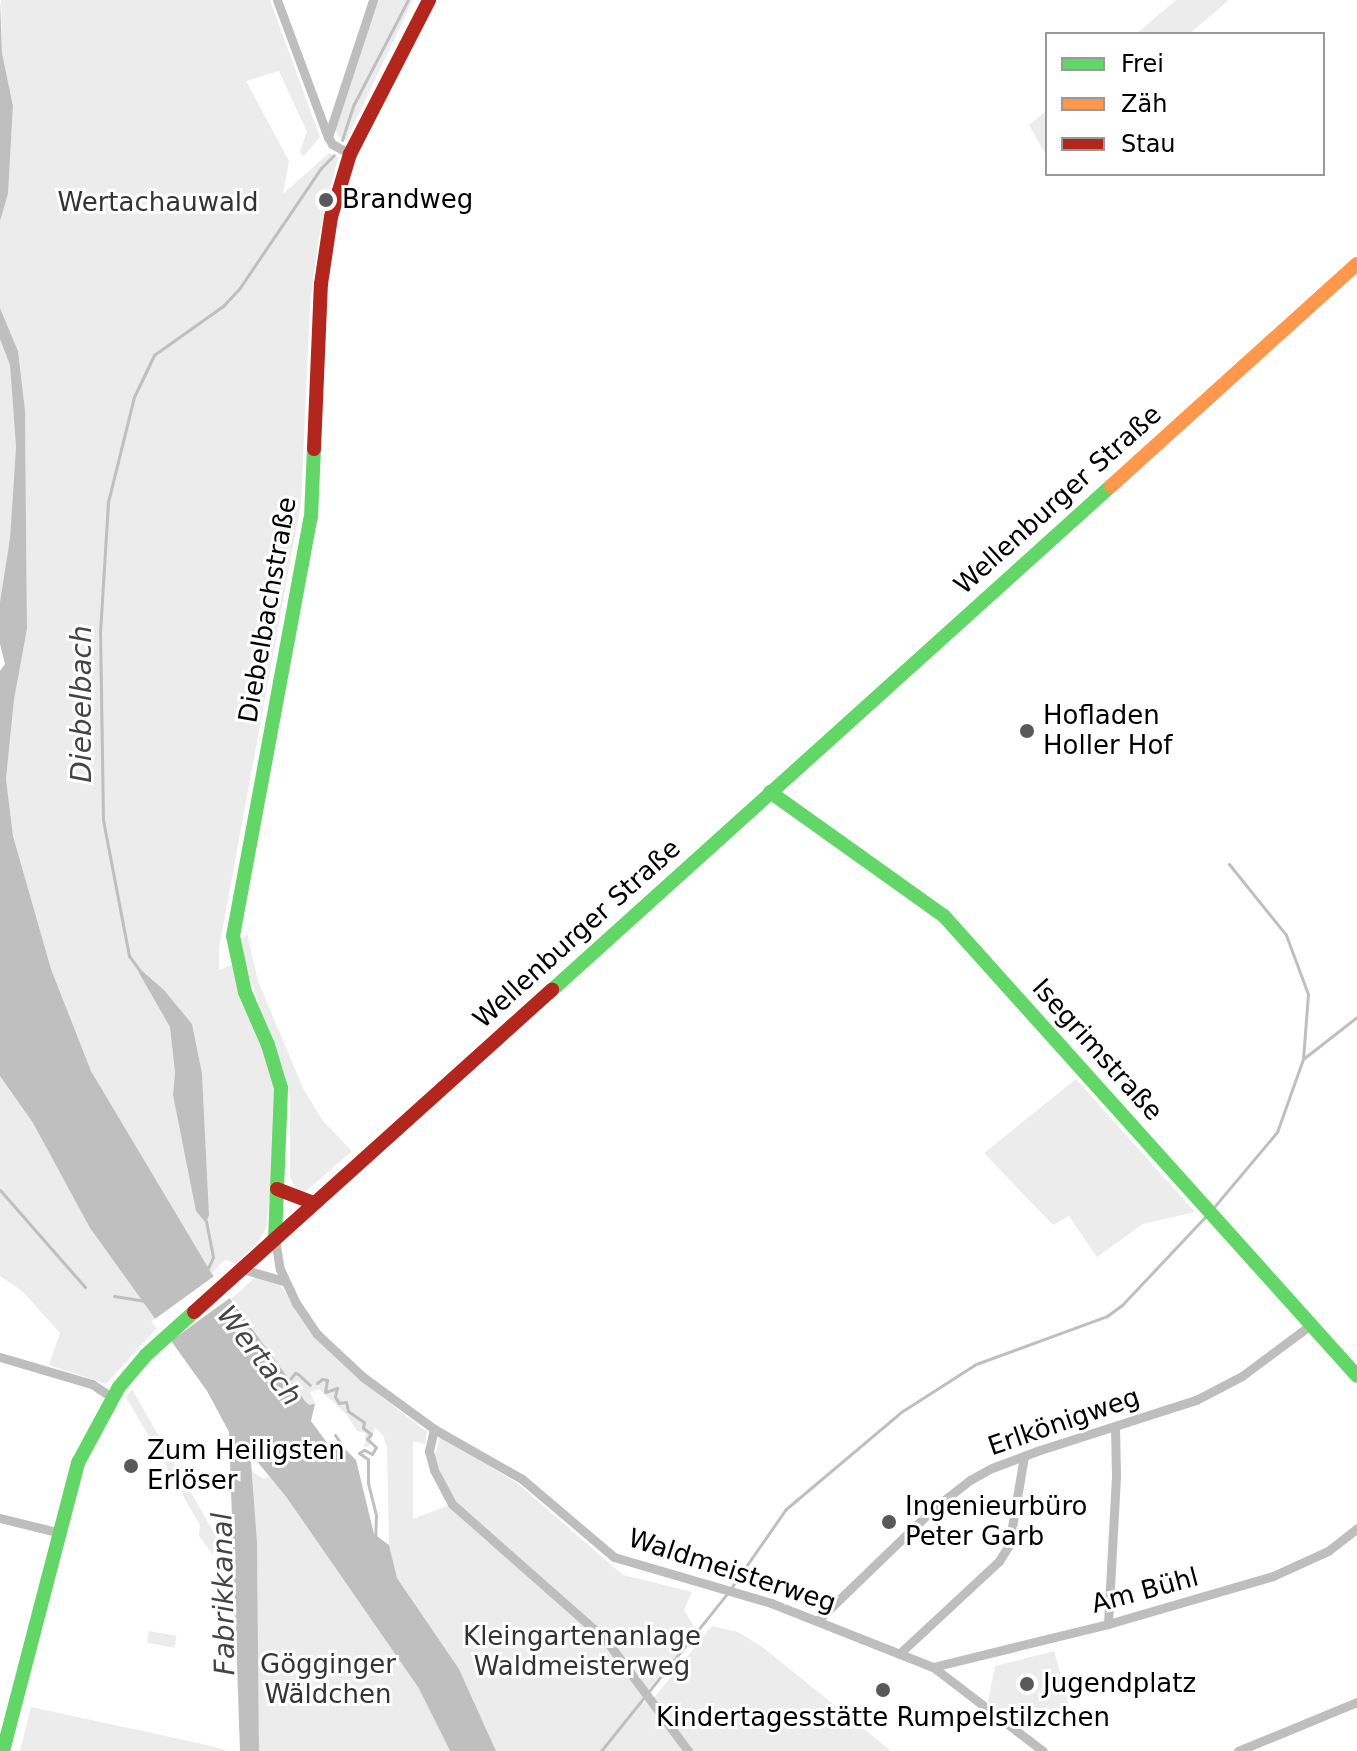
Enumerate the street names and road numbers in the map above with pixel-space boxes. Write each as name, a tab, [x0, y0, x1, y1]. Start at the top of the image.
street label: Wellenburger Straße	[948, 399, 1168, 601]
street label: Diebelbachstraße	[233, 495, 303, 725]
street label: Wellenburger Straße	[467, 833, 687, 1035]
street label: Isegrimstraße	[1025, 973, 1169, 1127]
street label: Erlkönigweg	[984, 1381, 1144, 1463]
street label: Waldmeisterweg	[624, 1523, 840, 1619]
street label: Am Bühl	[1088, 1562, 1202, 1620]

